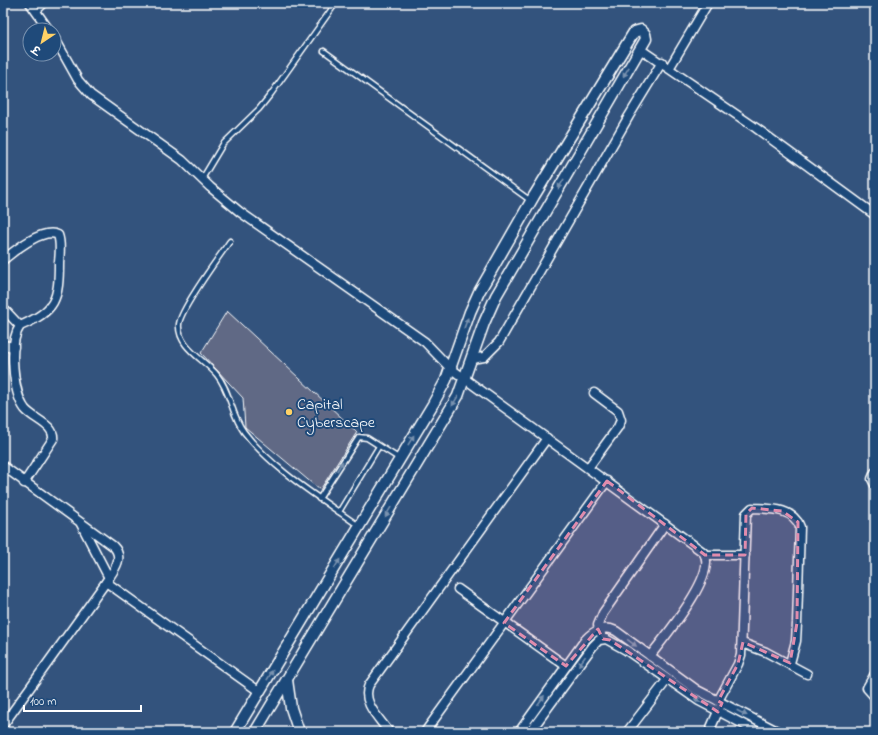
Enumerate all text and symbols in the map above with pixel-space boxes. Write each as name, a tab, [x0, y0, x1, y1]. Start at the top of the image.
north arrow	[22, 22, 62, 62]
text: उ	[28, 40, 45, 59]
one-way arrow	[623, 66, 630, 78]
one-way arrow	[557, 179, 564, 190]
one-way arrow	[463, 316, 469, 328]
place label: Capital Cyberscape	[297, 393, 376, 435]
one-way arrow	[451, 395, 458, 407]
marker: Capital Cyberscape	[284, 407, 294, 417]
one-way arrow	[408, 434, 415, 446]
one-way arrow	[336, 460, 343, 472]
one-way arrow	[384, 506, 391, 518]
one-way arrow	[333, 558, 340, 570]
one-way arrow	[627, 639, 638, 648]
one-way arrow	[578, 656, 586, 666]
one-way arrow	[266, 669, 273, 681]
scale bar	[24, 687, 141, 713]
text: 100 m	[30, 693, 57, 711]
one-way arrow	[537, 695, 546, 706]
one-way arrow	[694, 697, 704, 705]
one-way arrow	[736, 710, 748, 716]

